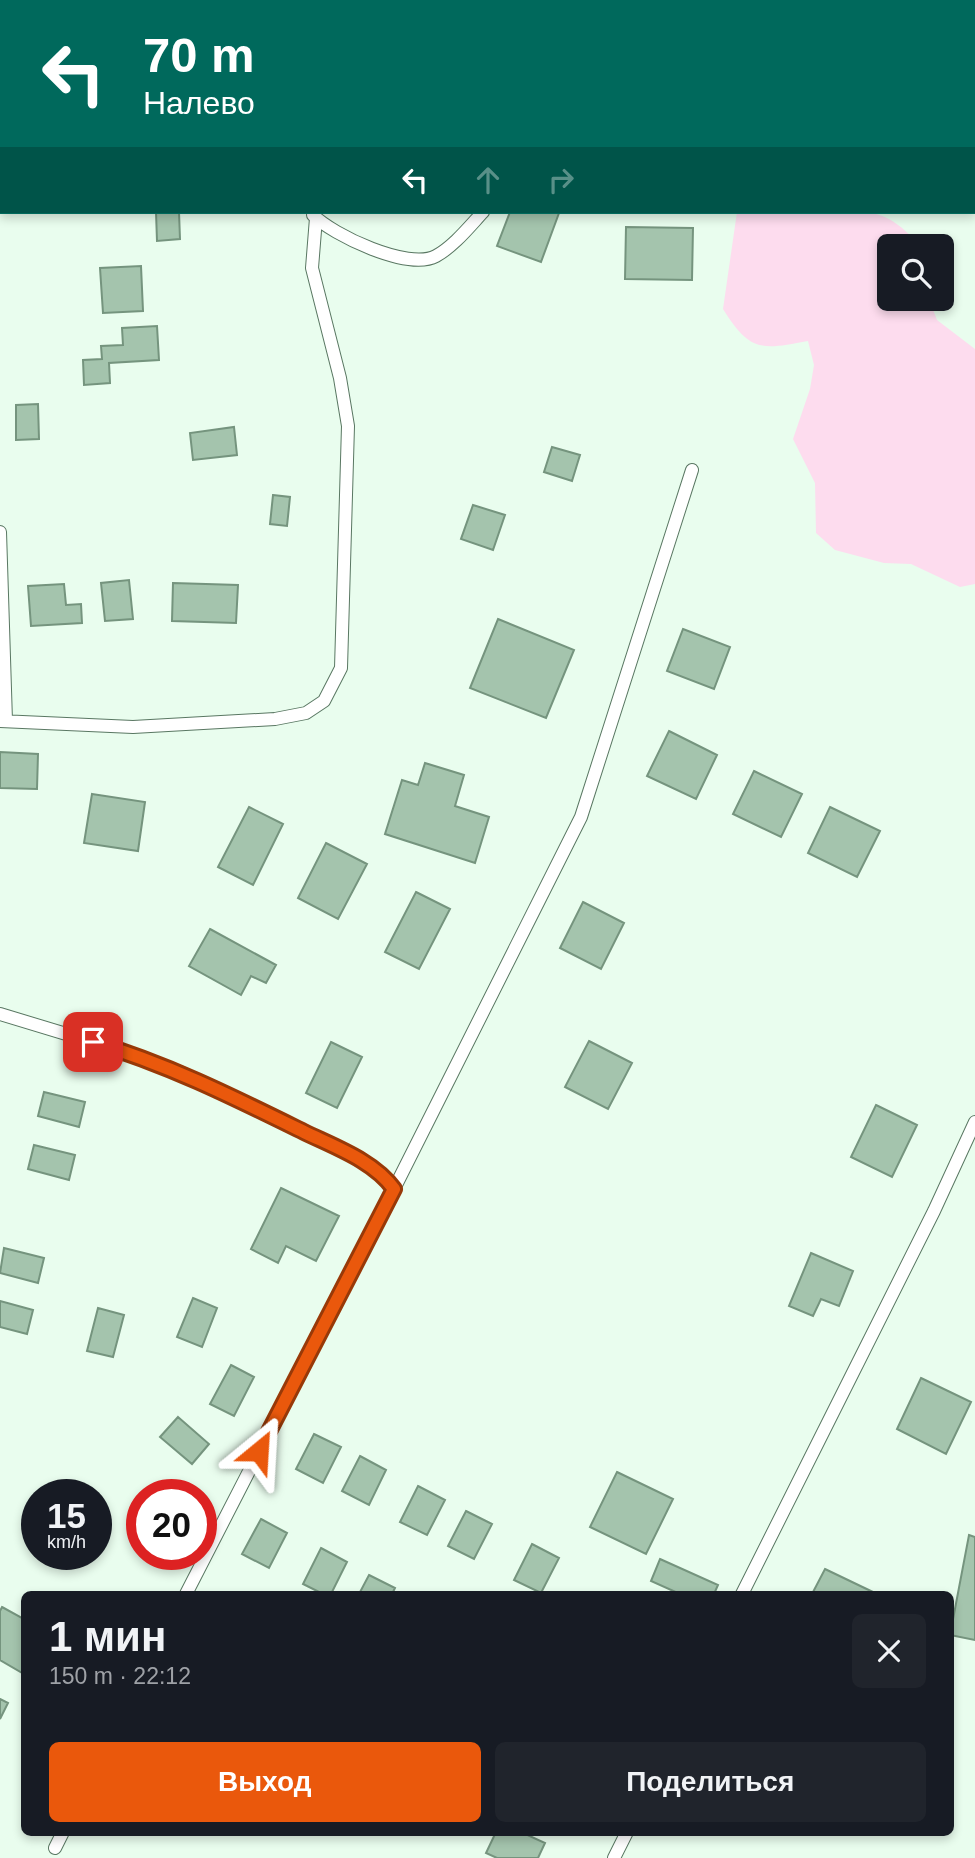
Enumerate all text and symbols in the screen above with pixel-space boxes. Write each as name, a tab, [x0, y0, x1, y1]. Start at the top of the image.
icon: left	[28, 28, 119, 119]
text: 70 m	[143, 28, 255, 82]
text: Налево	[143, 85, 255, 121]
icon: left	[396, 161, 434, 199]
icon: ahead	[469, 161, 507, 199]
icon: right	[542, 161, 580, 199]
map controls	[877, 234, 954, 311]
button: search	[877, 234, 954, 311]
pin	[63, 1012, 123, 1072]
icon: arrive	[74, 1023, 112, 1061]
position arrow	[222, 1414, 296, 1488]
speed limit sign: 20	[126, 1479, 217, 1570]
text: 15	[47, 1496, 86, 1535]
text: km/h	[47, 1532, 86, 1552]
text: 1 мин	[49, 1613, 166, 1660]
button: close	[852, 1614, 926, 1688]
text: 150 m · 22:12	[49, 1663, 191, 1689]
button: Выход	[49, 1742, 481, 1822]
button: Поделиться	[495, 1742, 926, 1822]

